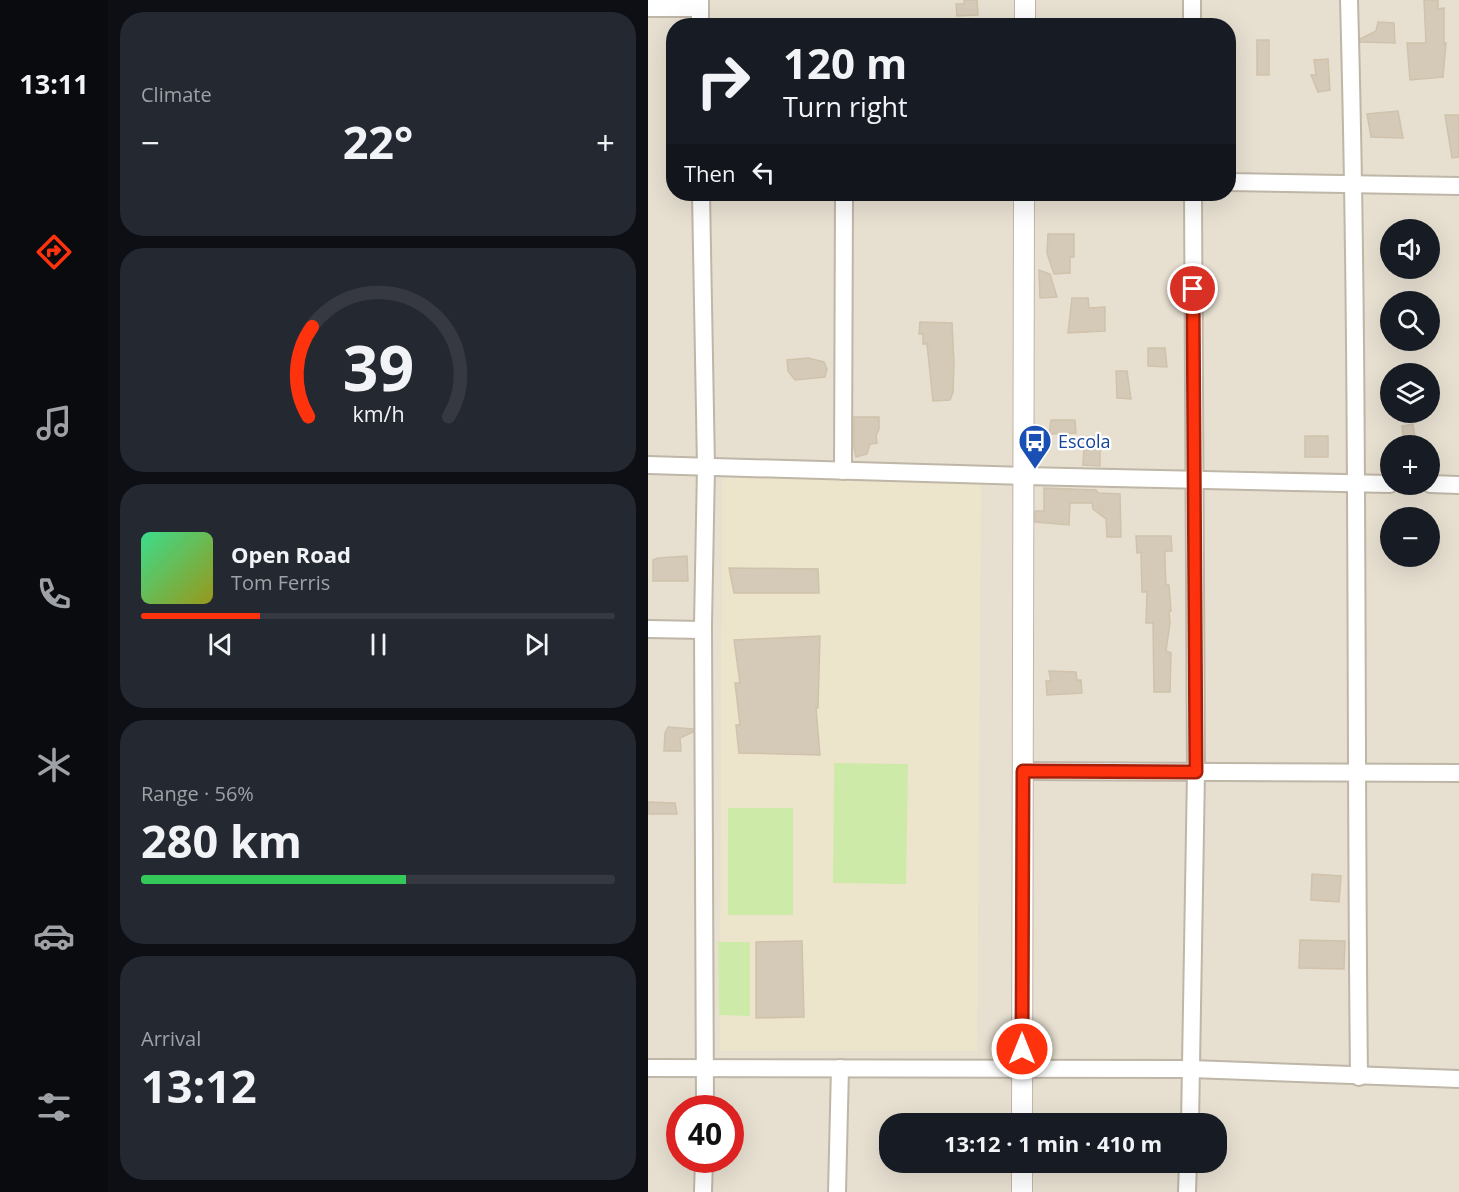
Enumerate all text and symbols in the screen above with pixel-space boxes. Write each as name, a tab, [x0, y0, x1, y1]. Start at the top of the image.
text: 120 m	[783, 34, 907, 91]
icon: right	[684, 42, 762, 120]
text: 13:11	[19, 65, 89, 102]
text: Climate	[141, 81, 212, 108]
text: Turn right	[783, 88, 908, 125]
text: 22°	[343, 111, 413, 172]
text: −	[141, 120, 160, 165]
text: +	[596, 120, 615, 165]
icon: left	[747, 156, 780, 189]
text: Then	[684, 158, 735, 188]
map controls	[1380, 219, 1440, 567]
button: sound	[1380, 219, 1440, 279]
icon: directions	[33, 231, 75, 273]
pin	[1167, 263, 1218, 314]
icon: arrive	[1176, 272, 1209, 305]
button: search	[1380, 291, 1440, 351]
text: 39	[342, 324, 414, 409]
button: layers	[1380, 363, 1440, 423]
text: km/h	[352, 399, 404, 428]
icon: music	[33, 402, 75, 444]
bus stop icon: Escola	[1017, 423, 1053, 470]
place label: Escola	[1058, 429, 1111, 453]
button: +	[1380, 435, 1440, 495]
button: −	[1380, 507, 1440, 567]
text: Open Road	[231, 539, 351, 569]
text: Tom Ferris	[231, 569, 330, 596]
icon: phone	[33, 573, 75, 615]
icon: previous	[204, 628, 237, 661]
icon: pause	[362, 628, 395, 661]
icon: next	[520, 628, 553, 661]
icon: climate	[33, 744, 75, 786]
text: Range · 56%	[141, 780, 254, 807]
text: 280 km	[141, 810, 302, 871]
icon: car	[33, 915, 75, 957]
position arrow	[990, 1017, 1054, 1081]
text: Arrival	[141, 1025, 201, 1052]
text: 13:12	[141, 1055, 257, 1116]
icon: filters	[33, 1086, 75, 1128]
speed limit sign: 40	[666, 1095, 744, 1173]
text: 13:12 · 1 min · 410 m	[944, 1128, 1162, 1158]

